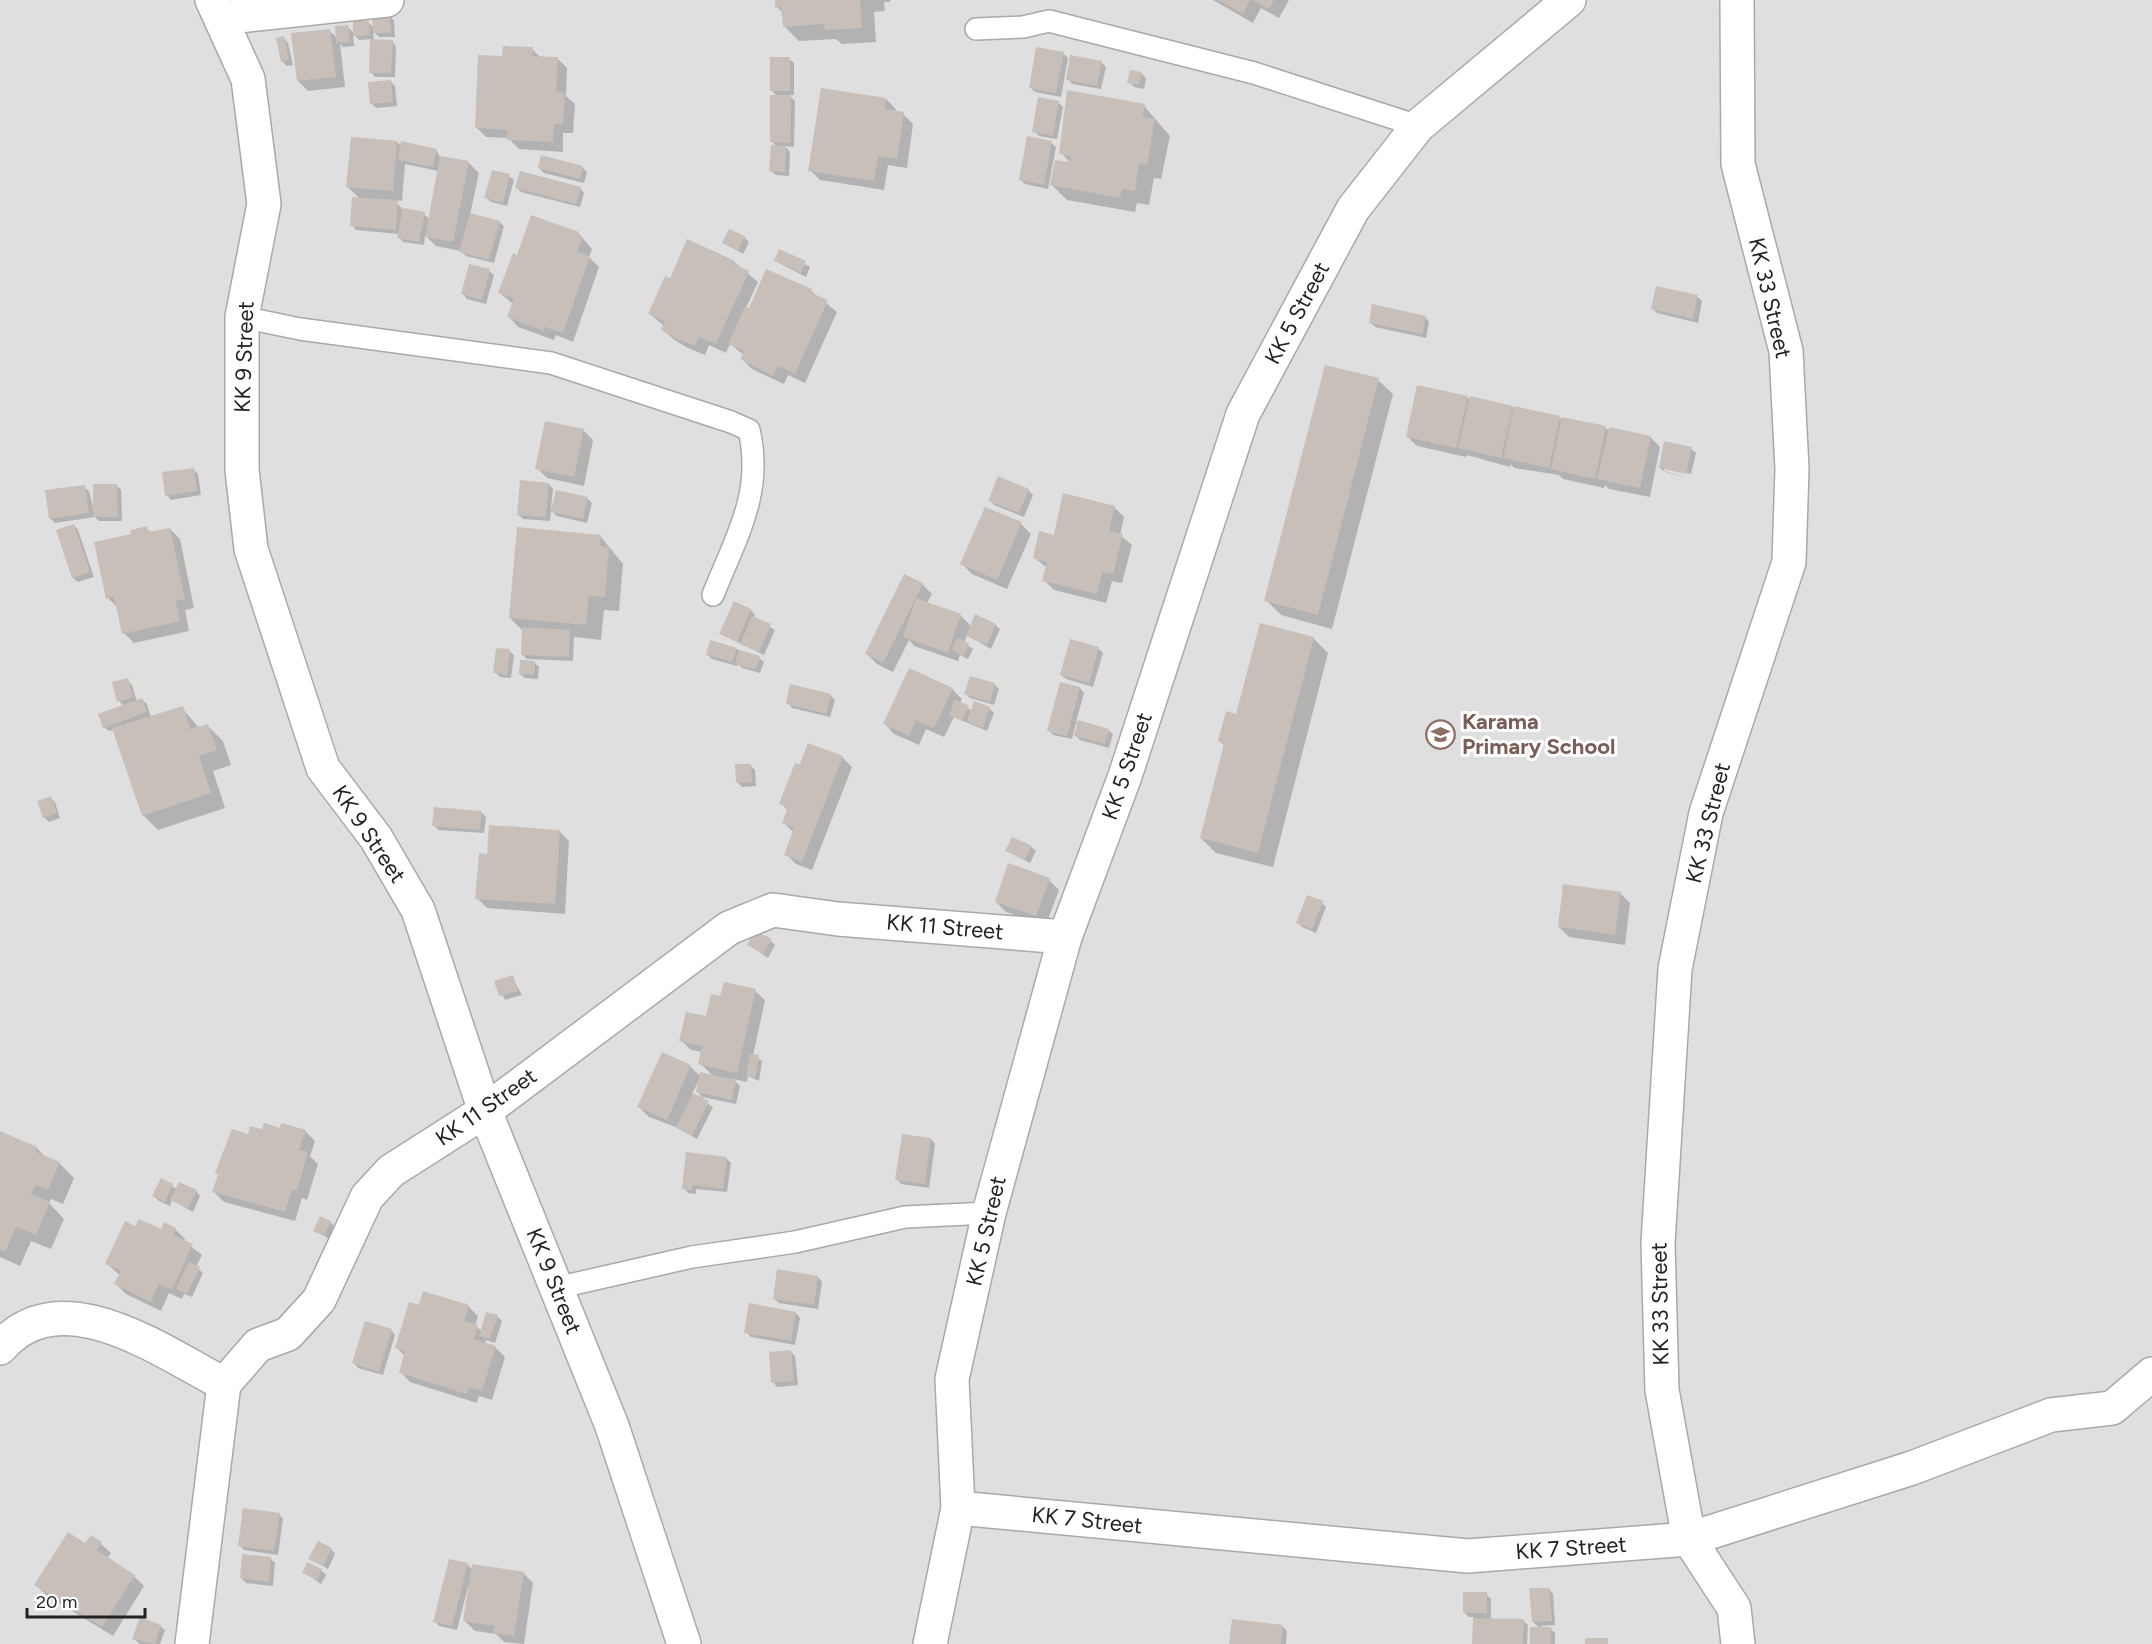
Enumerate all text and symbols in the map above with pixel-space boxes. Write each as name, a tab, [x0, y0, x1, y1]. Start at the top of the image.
street label: KK 33 Street	[1743, 235, 1797, 361]
street label: KK 5 Street	[1259, 257, 1335, 369]
street label: KK 9 Street	[229, 301, 259, 413]
place label: Karama Primary School	[1462, 708, 1615, 760]
street label: KK 5 Street	[1096, 709, 1158, 823]
school or university icon: Karama Primary School	[1425, 718, 1457, 750]
street label: KK 33 Street	[1680, 760, 1736, 886]
street label: KK 9 Street	[327, 780, 411, 888]
street label: KK 11 Street	[885, 908, 1005, 946]
street label: KK 11 Street	[430, 1062, 542, 1152]
street label: KK 5 Street	[960, 1173, 1012, 1289]
street label: KK 9 Street	[521, 1224, 587, 1338]
street label: KK 33 Street	[1645, 1242, 1675, 1366]
street label: KK 7 Street	[1030, 1501, 1144, 1539]
street label: KK 7 Street	[1515, 1531, 1627, 1565]
scale bar	[27, 1581, 146, 1619]
text: 20 m	[36, 1591, 77, 1613]

